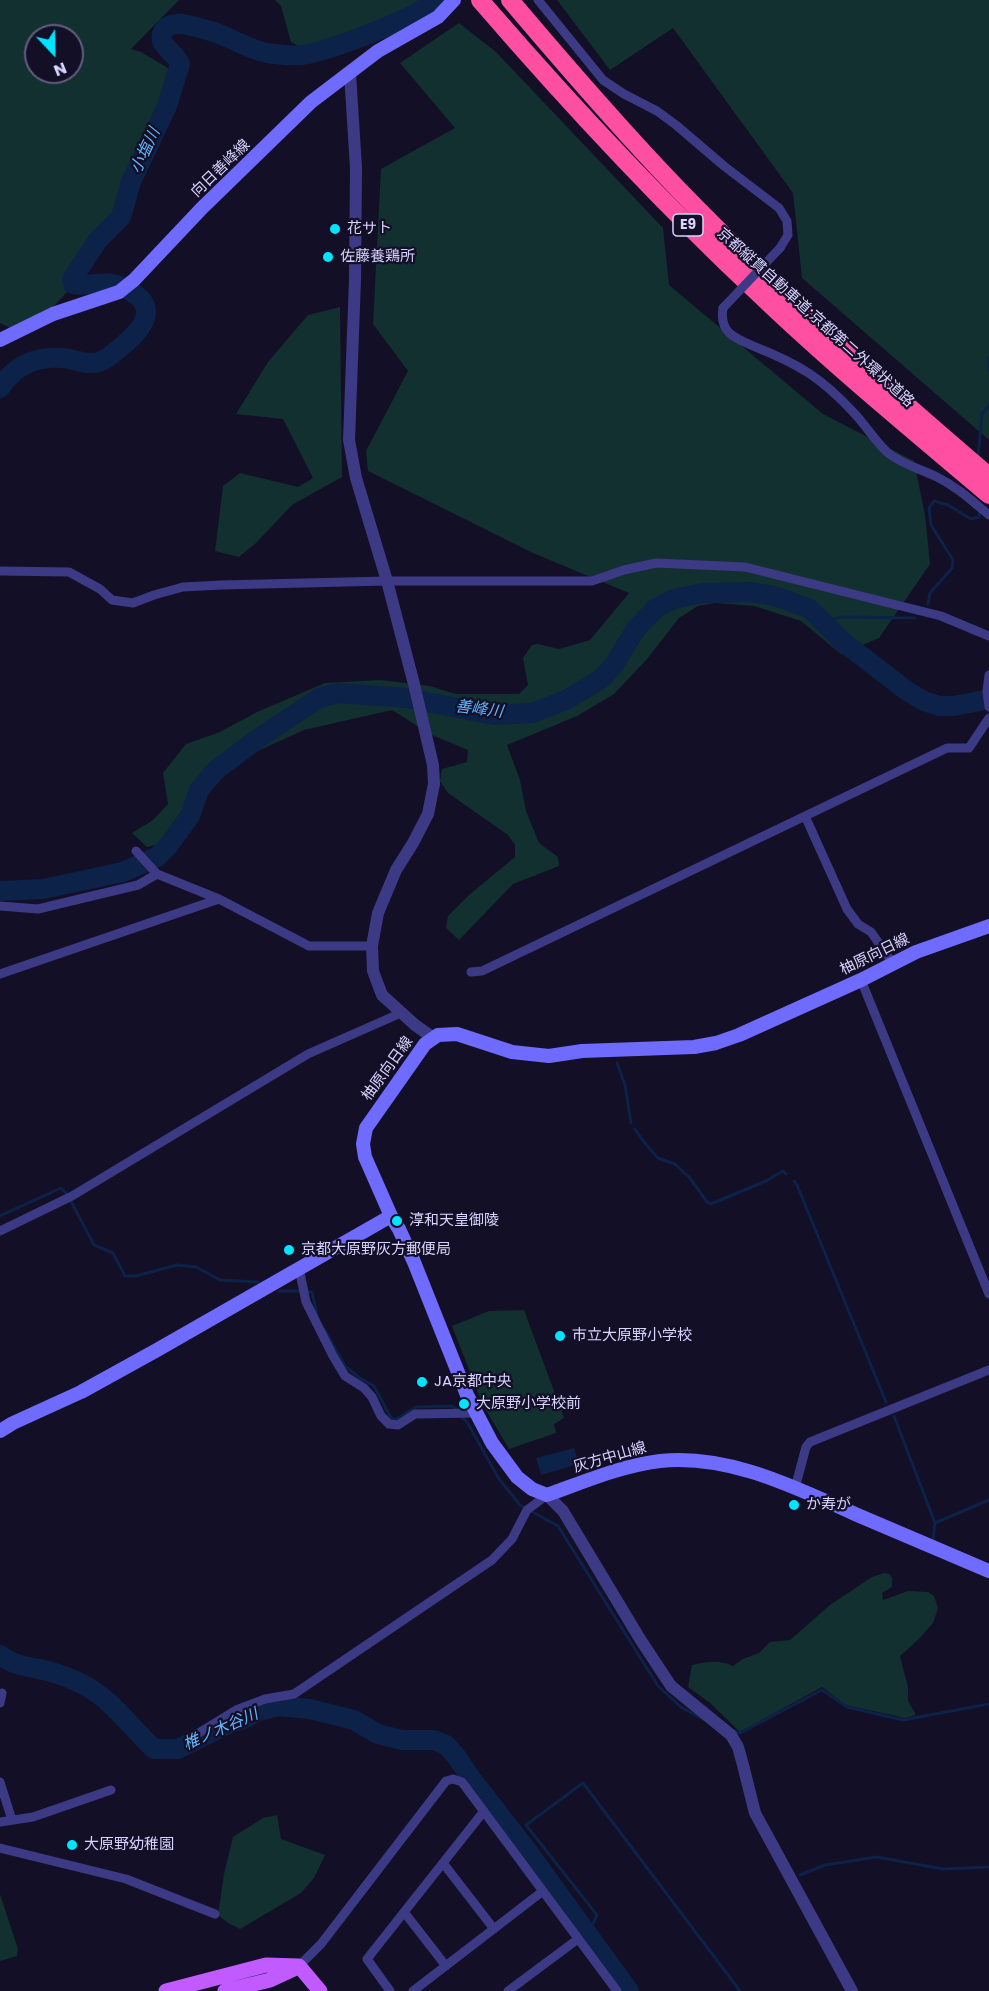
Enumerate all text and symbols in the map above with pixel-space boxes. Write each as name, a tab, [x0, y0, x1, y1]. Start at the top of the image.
north arrow	[24, 24, 84, 84]
text: N	[50, 56, 70, 82]
water label: 小塩川	[127, 125, 165, 177]
street label: 向日善峰線	[188, 136, 254, 202]
road number: E9	[673, 214, 703, 236]
place label: 花サト	[347, 220, 392, 238]
marker: 花サト	[328, 222, 342, 236]
street label: 京都縦貫自動車道;京都第二外環状道路	[713, 225, 917, 411]
place label: 佐藤養鶏所	[340, 248, 415, 266]
marker: 佐藤養鶏所	[321, 250, 335, 264]
water label: 善峰川	[454, 698, 504, 722]
street label: 柚原向日線	[837, 930, 913, 980]
street label: 柚原向日線	[359, 1033, 417, 1105]
place label: 淳和天皇御陵	[409, 1212, 499, 1230]
marker: 淳和天皇御陵	[390, 1214, 404, 1228]
place label: 京都大原野灰方郵便局	[301, 1241, 451, 1259]
marker: 京都大原野灰方郵便局	[282, 1243, 296, 1257]
place label: 市立大原野小学校	[572, 1327, 692, 1345]
marker: 市立大原野小学校	[553, 1329, 567, 1343]
place label: JA京都中央	[434, 1373, 512, 1391]
marker: JA京都中央	[415, 1375, 429, 1389]
place label: 大原野小学校前	[476, 1395, 581, 1413]
marker: 大原野小学校前	[457, 1397, 471, 1411]
street label: 灰方中山線	[571, 1439, 649, 1477]
place label: か寿が	[806, 1496, 851, 1514]
marker: か寿が	[787, 1498, 801, 1512]
water label: 椎ノ木谷川	[181, 1705, 261, 1755]
place label: 大原野幼稚園	[84, 1836, 174, 1854]
marker: 大原野幼稚園	[65, 1838, 79, 1852]

